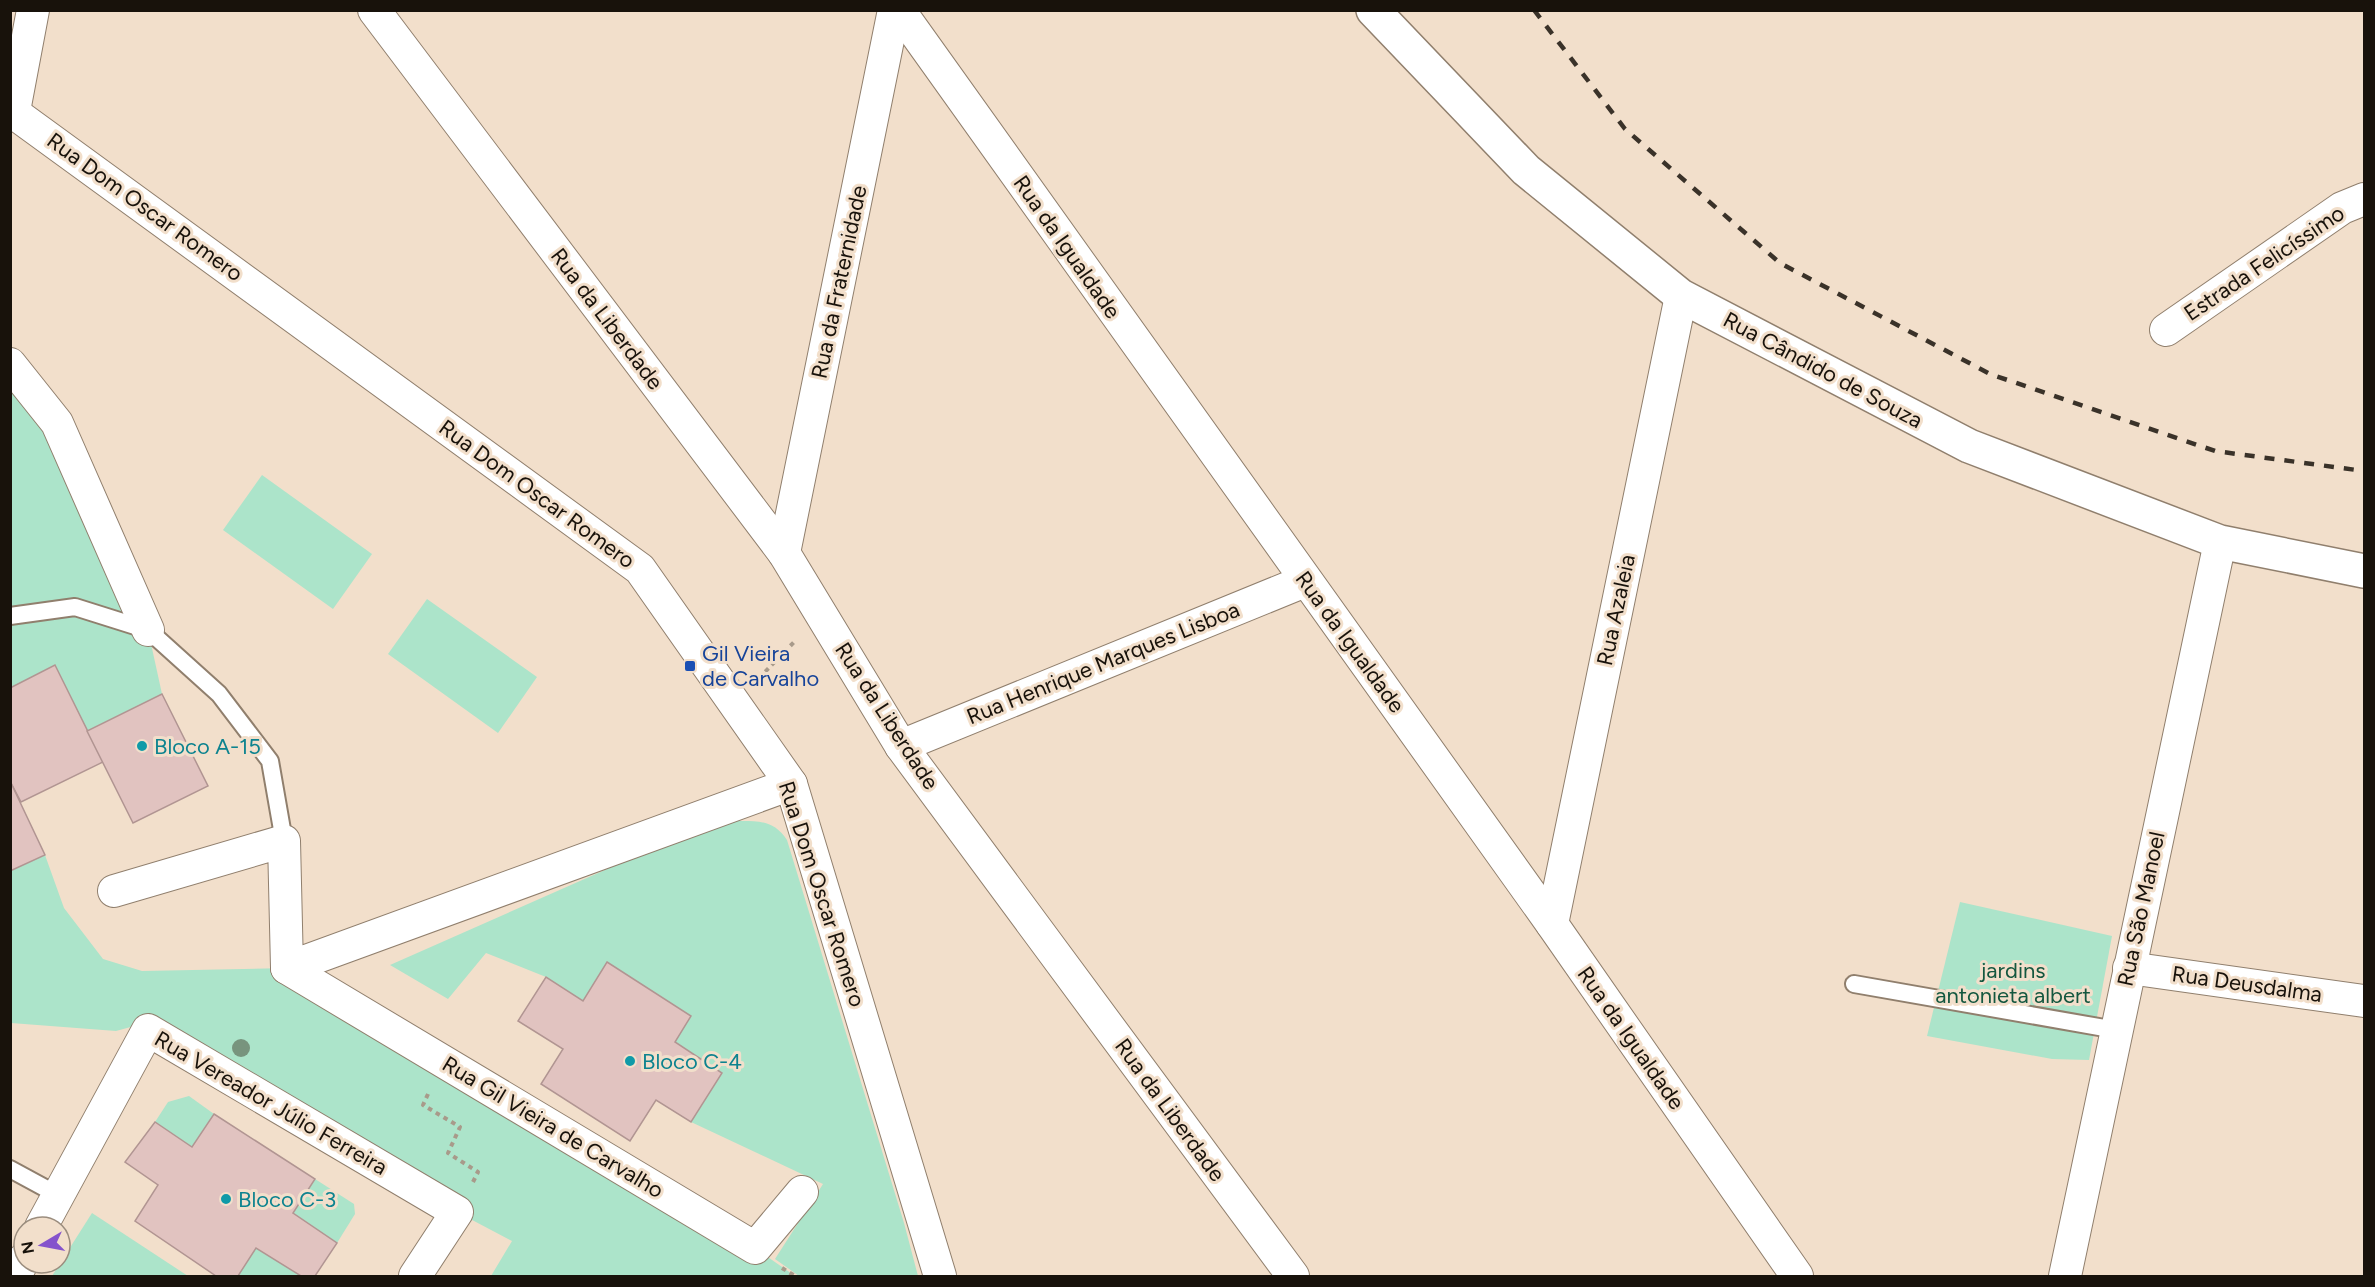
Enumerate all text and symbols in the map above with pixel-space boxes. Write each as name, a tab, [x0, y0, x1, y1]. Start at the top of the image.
street label: Rua Dom Oscar Romero	[42, 127, 248, 287]
street label: Rua da Igualdade	[1008, 170, 1126, 324]
street label: Rua da Fraternidade	[805, 183, 873, 381]
street label: Estrada Felicíssimo	[2179, 199, 2349, 327]
street label: Rua da Liberdade	[545, 243, 669, 395]
street label: Rua Cândido de Souza	[1719, 306, 1927, 434]
street label: Rua Dom Oscar Romero	[434, 414, 640, 574]
street label: Rua Azaleia	[1591, 552, 1641, 668]
street label: Rua da Igualdade	[1290, 566, 1410, 718]
street label: Rua Henrique Marques Lisboa	[963, 596, 1243, 730]
street label: Rua da Liberdade	[829, 637, 945, 795]
place label: Gil Vieira de Carvalho	[702, 640, 819, 692]
marker: Gil Vieira de Carvalho	[683, 659, 697, 673]
place label: Bloco A-15	[154, 733, 261, 760]
marker: Bloco A-15	[135, 739, 149, 753]
street label: Rua Dom Oscar Romero	[773, 778, 871, 1010]
street label: Rua São Manoel	[2111, 829, 2171, 989]
park label: jardins antonieta albert	[1935, 957, 2091, 1009]
street label: Rua Deusdalma	[2170, 960, 2324, 1008]
street label: Rua da Igualdade	[1572, 961, 1690, 1115]
street label: Rua Vereador Júlio Ferreira	[150, 1025, 392, 1181]
street label: Rua da Liberdade	[1109, 1033, 1231, 1187]
place label: Bloco C-4	[642, 1048, 742, 1075]
street label: Rua Gil Vieira de Carvalho	[437, 1050, 669, 1204]
marker: Bloco C-4	[623, 1054, 637, 1068]
place label: Bloco C-3	[238, 1186, 336, 1213]
marker: Bloco C-3	[219, 1192, 233, 1206]
north arrow	[12, 1215, 72, 1275]
text: N	[17, 1240, 38, 1255]

